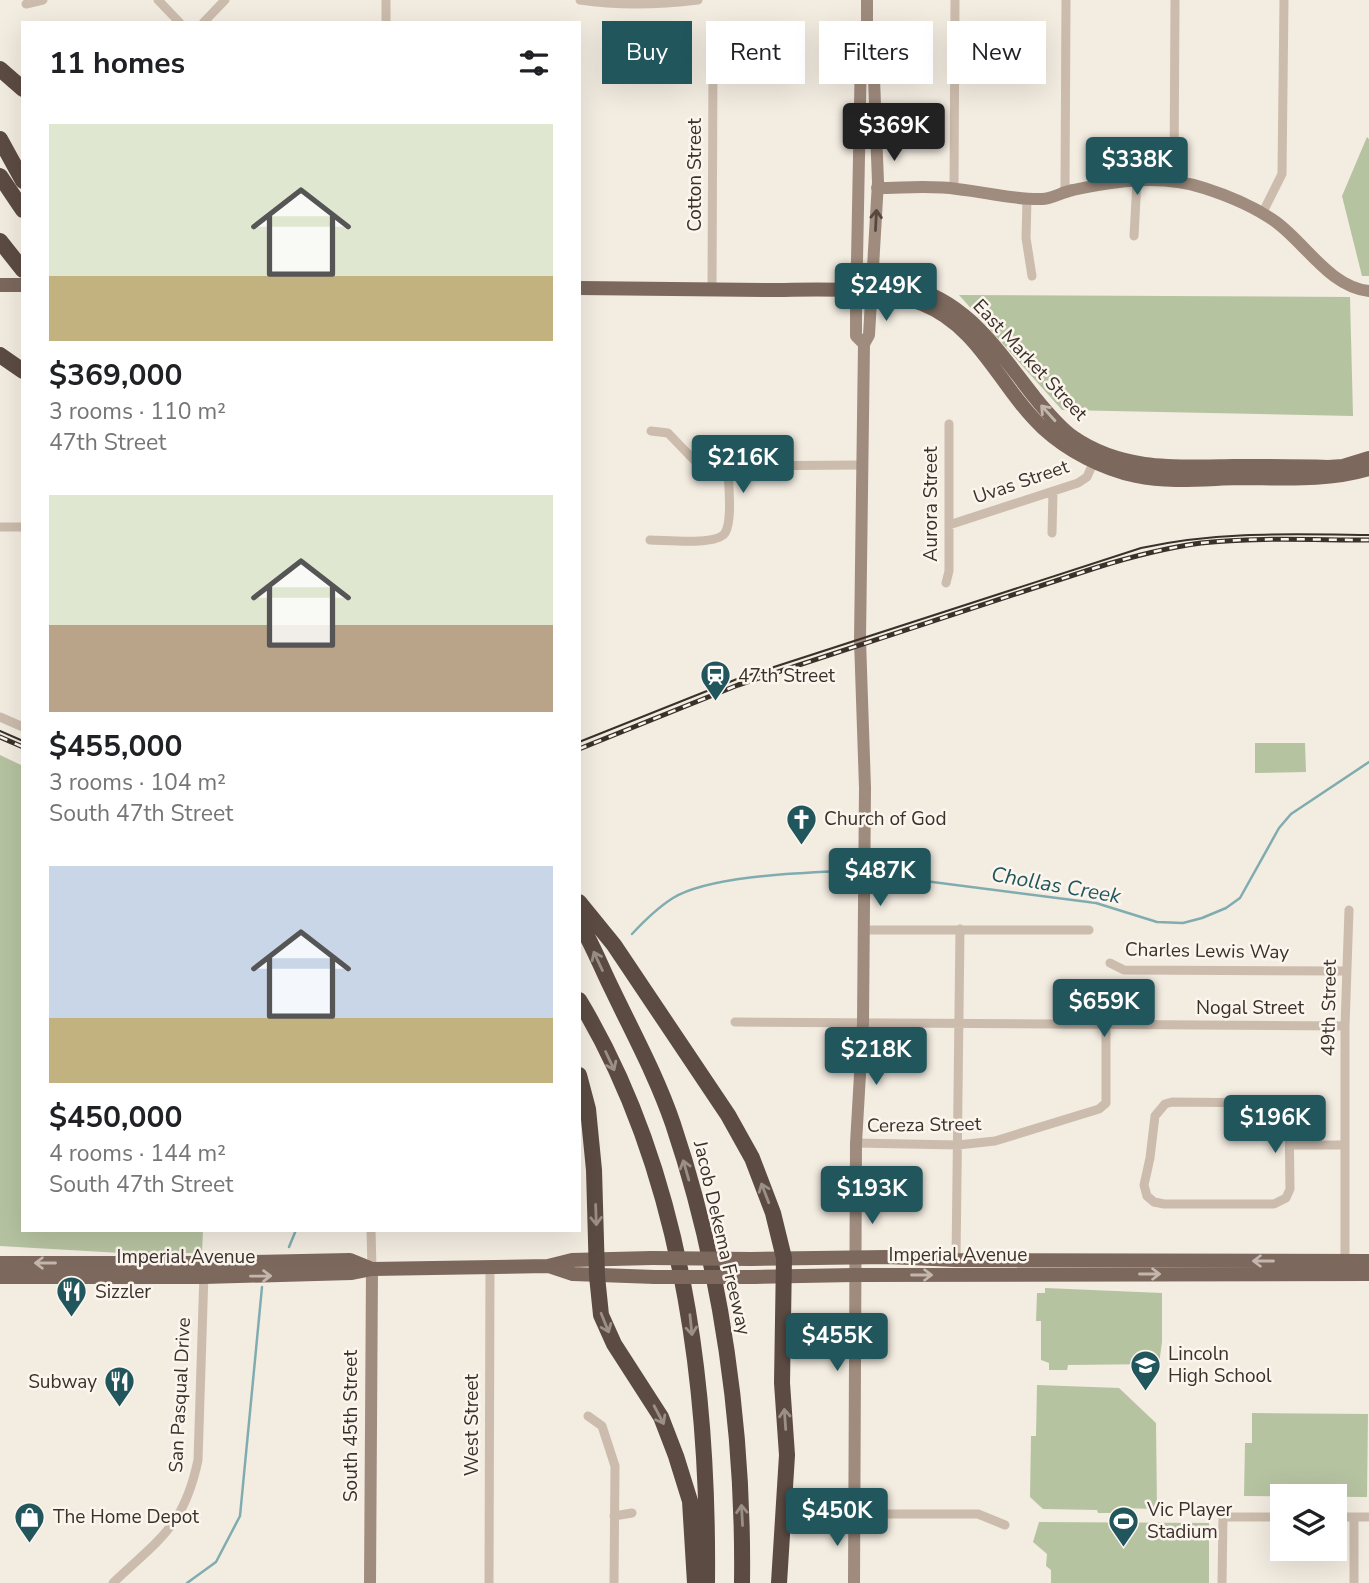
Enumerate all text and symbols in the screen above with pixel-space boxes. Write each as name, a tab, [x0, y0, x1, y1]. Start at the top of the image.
chip: Buy	[602, 21, 692, 84]
chip: Rent	[706, 21, 805, 84]
chip: Filters	[819, 21, 933, 84]
chip: New	[947, 21, 1046, 84]
text: 11 homes	[49, 43, 185, 84]
icon: filters	[515, 44, 553, 82]
pin: $369K	[845, 104, 943, 163]
text: $369K	[859, 110, 929, 141]
street label: Cotton Street	[682, 118, 708, 232]
pin: $338K	[1088, 138, 1186, 197]
text: $338K	[1102, 144, 1172, 175]
icon: home	[238, 169, 364, 295]
one-way arrow	[870, 209, 883, 232]
pin: $249K	[837, 264, 935, 323]
text: $249K	[851, 270, 921, 301]
street label: East Market Street	[967, 294, 1093, 427]
text: $369,000	[49, 355, 182, 396]
text: 3 rooms · 110 m²	[49, 396, 226, 427]
one-way arrow	[1040, 405, 1057, 422]
text: 47th Street	[49, 427, 166, 458]
pin: $216K	[694, 435, 792, 495]
text: $216K	[708, 442, 778, 473]
street label: Aurora Street	[918, 446, 944, 562]
street label: Uvas Street	[970, 453, 1073, 510]
icon: home	[238, 540, 364, 666]
station icon: 47th Street	[698, 659, 732, 703]
place label: 47th Street	[738, 663, 835, 689]
text: $455,000	[49, 726, 182, 767]
text: 3 rooms · 104 m²	[49, 767, 226, 798]
text: South 47th Street	[49, 798, 233, 829]
church icon: Church of God	[784, 802, 818, 846]
place label: Church of God	[824, 806, 947, 832]
pin: $487K	[831, 848, 929, 908]
text: $487K	[845, 855, 915, 886]
water label: Chollas Creek	[989, 860, 1123, 910]
icon: home	[238, 911, 364, 1037]
street label: Charles Lewis Way	[1125, 937, 1290, 965]
one-way arrow	[591, 951, 605, 972]
street label: 49th Street	[1315, 959, 1343, 1057]
pin: $659K	[1055, 979, 1153, 1039]
text: $659K	[1069, 986, 1139, 1017]
street label: Nogal Street	[1196, 995, 1304, 1021]
pin: $218K	[827, 1028, 925, 1087]
text: $218K	[841, 1034, 911, 1065]
one-way arrow	[604, 1050, 618, 1071]
pin: $196K	[1226, 1096, 1324, 1155]
text: $450,000	[49, 1097, 182, 1138]
text: $196K	[1240, 1102, 1310, 1133]
street label: Cereza Street	[867, 1111, 982, 1139]
street label: Jacob Dekema Freeway	[687, 1137, 757, 1338]
text: 4 rooms · 144 m²	[49, 1138, 226, 1169]
one-way arrow	[678, 1160, 691, 1182]
pin: $193K	[823, 1166, 921, 1226]
text: South 47th Street	[49, 1169, 233, 1200]
text: $193K	[837, 1173, 907, 1204]
one-way arrow	[758, 1182, 770, 1204]
one-way arrow	[589, 1203, 602, 1226]
street label: Imperial Avenue	[889, 1242, 1027, 1268]
street label: Imperial Avenue	[117, 1244, 255, 1270]
one-way arrow	[1251, 1254, 1274, 1268]
one-way arrow	[34, 1256, 57, 1270]
one-way arrow	[1138, 1267, 1161, 1281]
one-way arrow	[911, 1268, 934, 1282]
one-way arrow	[250, 1269, 273, 1282]
restaurant icon: Sizzler	[55, 1275, 89, 1319]
place label: Sizzler	[95, 1279, 151, 1305]
one-way arrow	[600, 1312, 613, 1334]
one-way arrow	[684, 1313, 697, 1335]
pin: $455K	[788, 1314, 886, 1373]
street label: San Pasqual Drive	[163, 1317, 197, 1473]
text: $455K	[802, 1320, 872, 1351]
place label: Lincoln High School	[1168, 1341, 1272, 1389]
school or university icon: Lincoln High School	[1128, 1348, 1162, 1392]
street label: South 45th Street	[338, 1350, 364, 1502]
restaurant icon: Subway	[103, 1365, 137, 1409]
place label: Subway	[28, 1369, 97, 1395]
street label: West Street	[459, 1373, 485, 1476]
one-way arrow	[653, 1404, 666, 1425]
one-way arrow	[778, 1408, 791, 1431]
map controls	[1270, 1484, 1347, 1561]
button: layers	[1270, 1484, 1347, 1561]
pin: $450K	[788, 1488, 886, 1548]
text: $450K	[802, 1495, 872, 1526]
place label: Vic Player Stadium	[1146, 1497, 1233, 1545]
shop icon: The Home Depot	[13, 1500, 47, 1544]
place label: The Home Depot	[53, 1504, 199, 1530]
one-way arrow	[736, 1504, 749, 1527]
sports icon: Vic Player Stadium	[1107, 1504, 1141, 1548]

